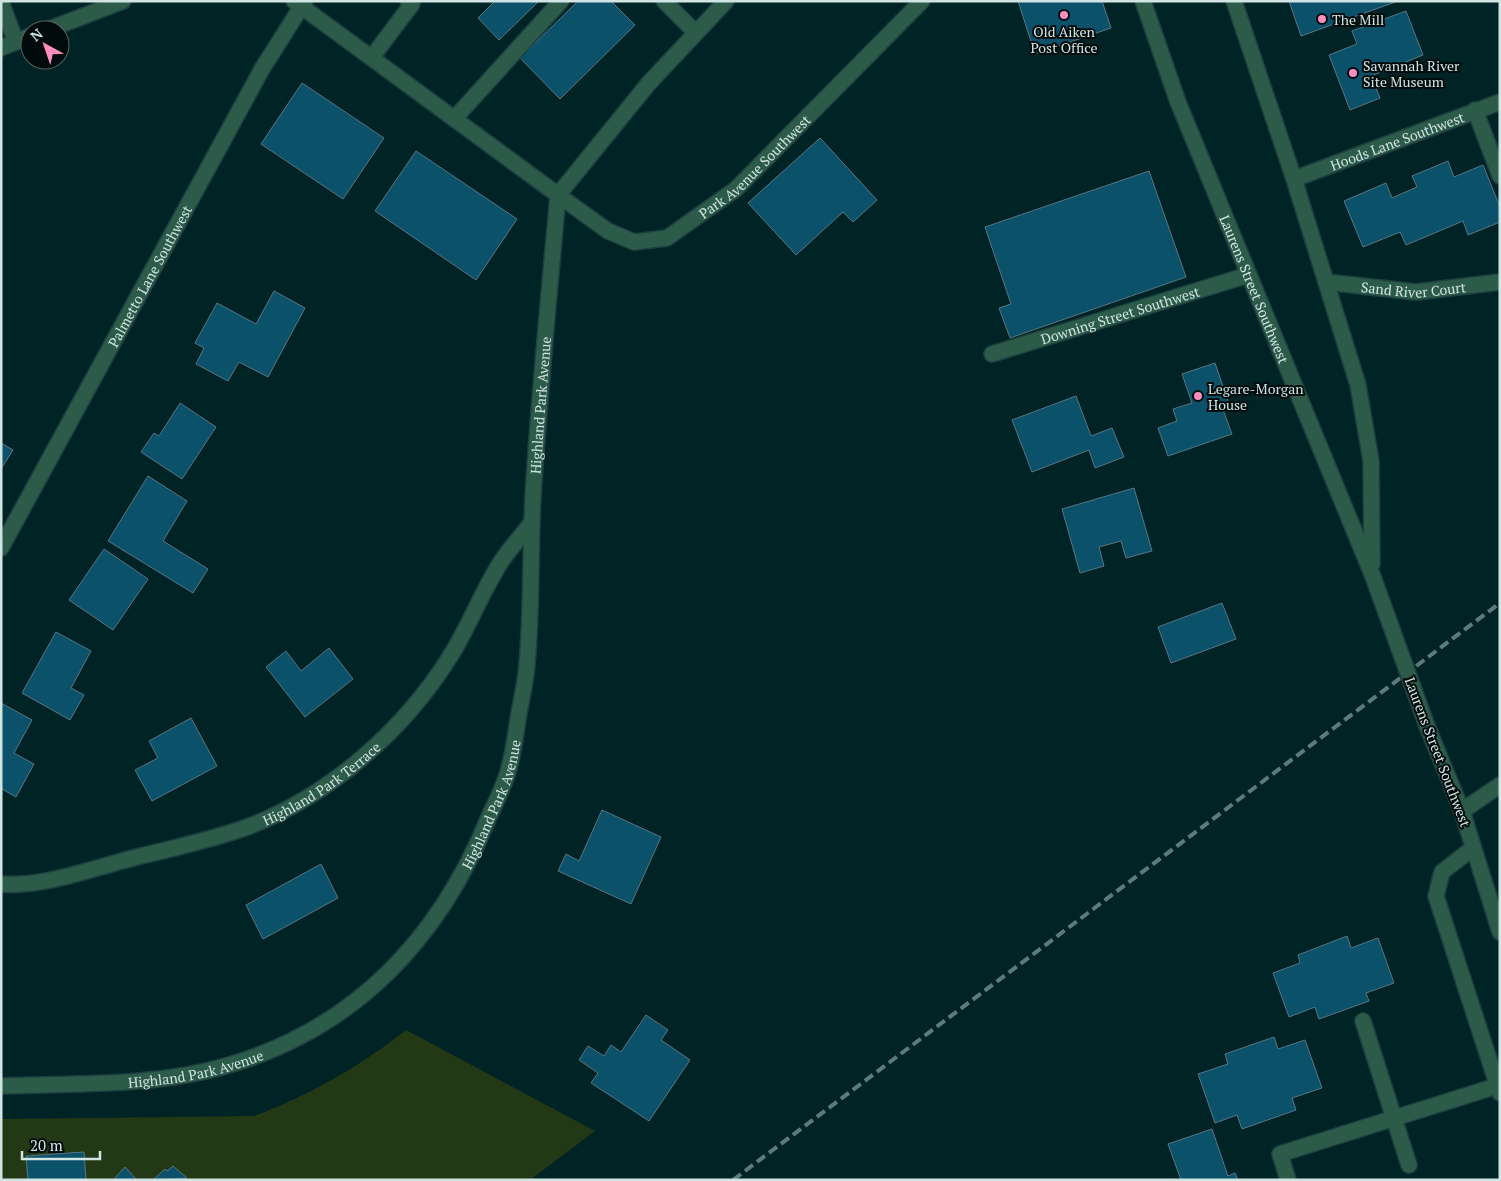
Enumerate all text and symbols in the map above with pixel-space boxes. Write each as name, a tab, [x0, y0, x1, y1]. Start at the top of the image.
marker: Old Aiken Post Office	[1058, 9, 1070, 21]
place label: The Mill	[1332, 10, 1384, 29]
marker: The Mill	[1316, 13, 1328, 25]
north arrow	[20, 20, 70, 70]
place label: Old Aiken Post Office	[1030, 22, 1098, 57]
text: N	[26, 24, 47, 45]
place label: Savannah River Site Museum	[1363, 56, 1460, 91]
marker: Savannah River Site Museum	[1347, 67, 1359, 79]
street label: Hoods Lane Southwest	[1327, 107, 1467, 174]
street label: Park Avenue Southwest	[695, 110, 815, 222]
street label: Palmetto Lane Southwest	[103, 201, 196, 350]
street label: Laurens Street Southwest	[1216, 212, 1294, 367]
street label: Sand River Court	[1360, 276, 1468, 302]
street label: Downing Street Southwest	[1038, 281, 1203, 348]
street label: Highland Park Avenue	[525, 336, 555, 475]
place label: Legare-Morgan House	[1208, 379, 1304, 414]
marker: Legare-Morgan House	[1192, 390, 1204, 402]
street label: Laurens Street Southwest	[1401, 674, 1476, 830]
street label: Highland Park Terrace	[259, 737, 384, 829]
street label: Highland Park Avenue	[457, 738, 524, 872]
street label: Highland Park Avenue	[127, 1045, 266, 1091]
scale bar	[22, 1128, 100, 1160]
text: 20 m	[30, 1135, 63, 1155]

